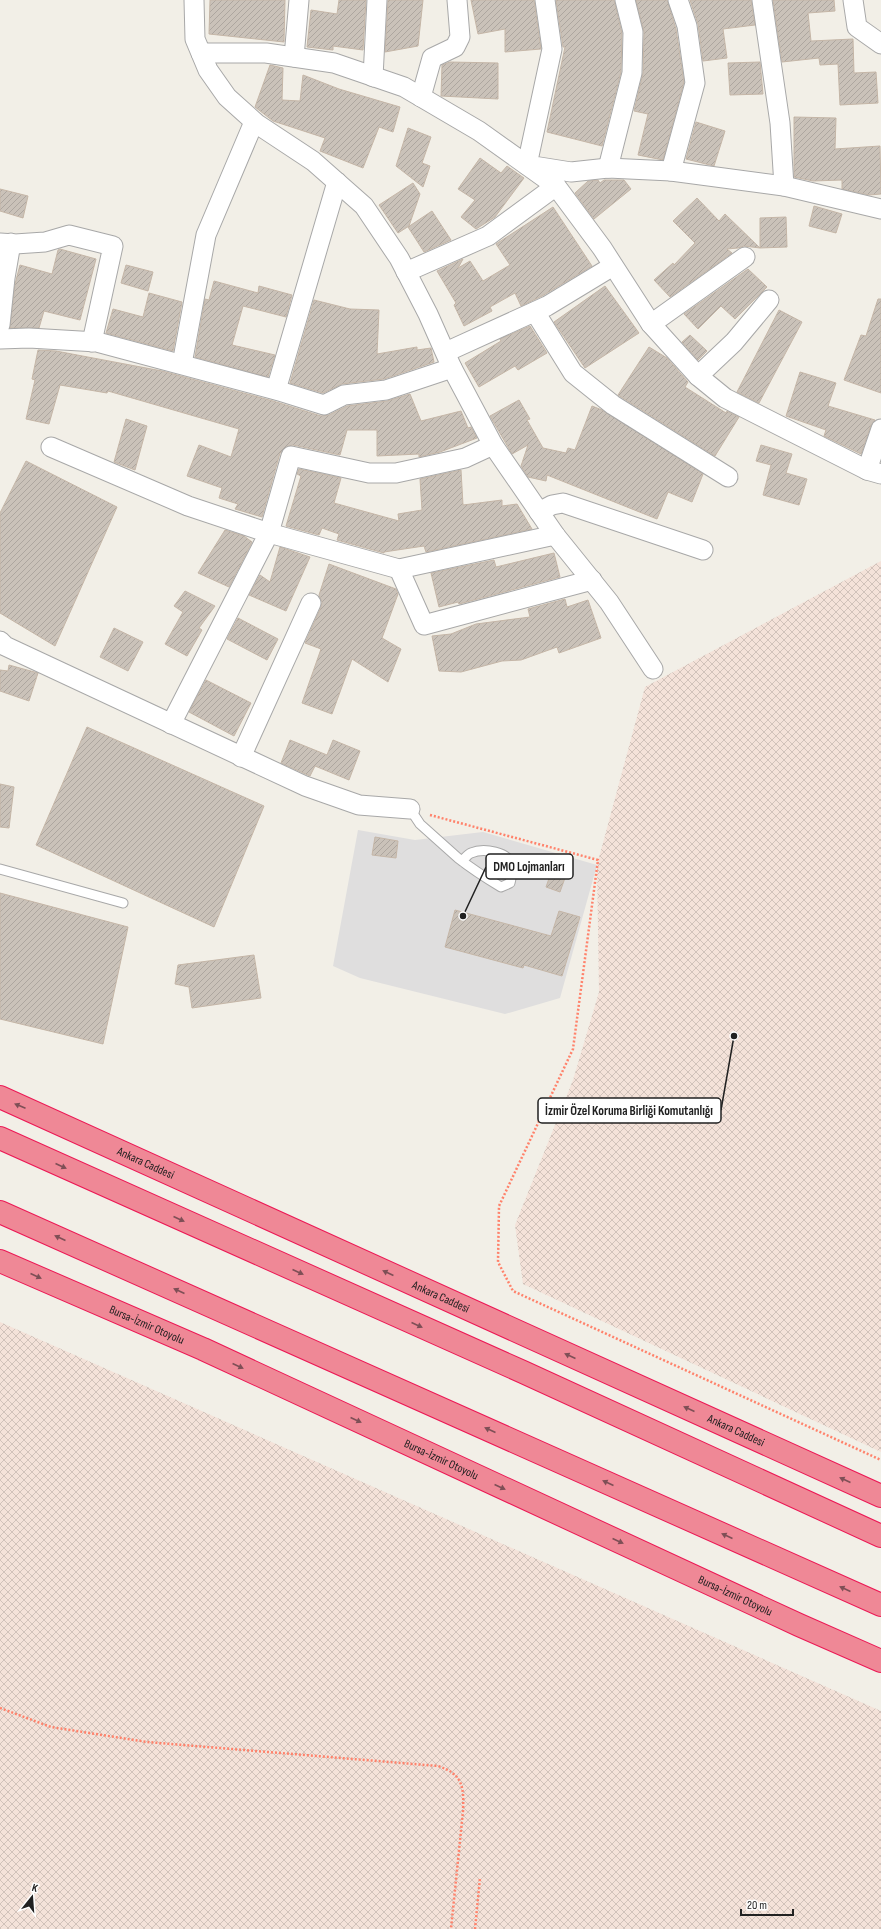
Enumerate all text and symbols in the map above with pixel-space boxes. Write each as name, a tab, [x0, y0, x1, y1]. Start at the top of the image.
callout: DMO Lojmanları	[486, 854, 573, 879]
text: DMO Lojmanları	[493, 859, 565, 875]
callout: İzmir Özel Koruma Birliği Komutanlığı	[538, 1098, 721, 1123]
one-way arrow	[14, 1102, 26, 1108]
text: İzmir Özel Koruma Birliği Komutanlığı	[545, 1103, 713, 1119]
street label: Ankara Caddesi	[114, 1143, 177, 1182]
one-way arrow	[55, 1163, 66, 1169]
one-way arrow	[174, 1216, 185, 1222]
one-way arrow	[53, 1235, 65, 1241]
one-way arrow	[292, 1269, 304, 1275]
one-way arrow	[383, 1270, 394, 1276]
one-way arrow	[30, 1274, 42, 1280]
street label: Ankara Caddesi	[409, 1277, 472, 1316]
one-way arrow	[173, 1288, 184, 1294]
street label: Bursa-İzmir Otoyolu	[107, 1302, 187, 1347]
one-way arrow	[411, 1322, 422, 1328]
one-way arrow	[565, 1353, 576, 1359]
one-way arrow	[233, 1363, 244, 1369]
one-way arrow	[683, 1406, 694, 1412]
street label: Ankara Caddesi	[704, 1410, 767, 1450]
one-way arrow	[351, 1417, 362, 1423]
one-way arrow	[484, 1427, 495, 1433]
street label: Bursa-İzmir Otoyolu	[402, 1436, 481, 1483]
one-way arrow	[840, 1477, 851, 1483]
one-way arrow	[603, 1480, 614, 1486]
one-way arrow	[494, 1484, 505, 1490]
one-way arrow	[721, 1533, 732, 1539]
one-way arrow	[612, 1538, 623, 1544]
street label: Bursa-İzmir Otoyolu	[696, 1572, 775, 1619]
one-way arrow	[840, 1586, 851, 1592]
north arrow	[12, 1877, 52, 1917]
text: K	[30, 1881, 40, 1895]
scale bar	[741, 1891, 793, 1917]
text: 20 m	[747, 1898, 767, 1913]

